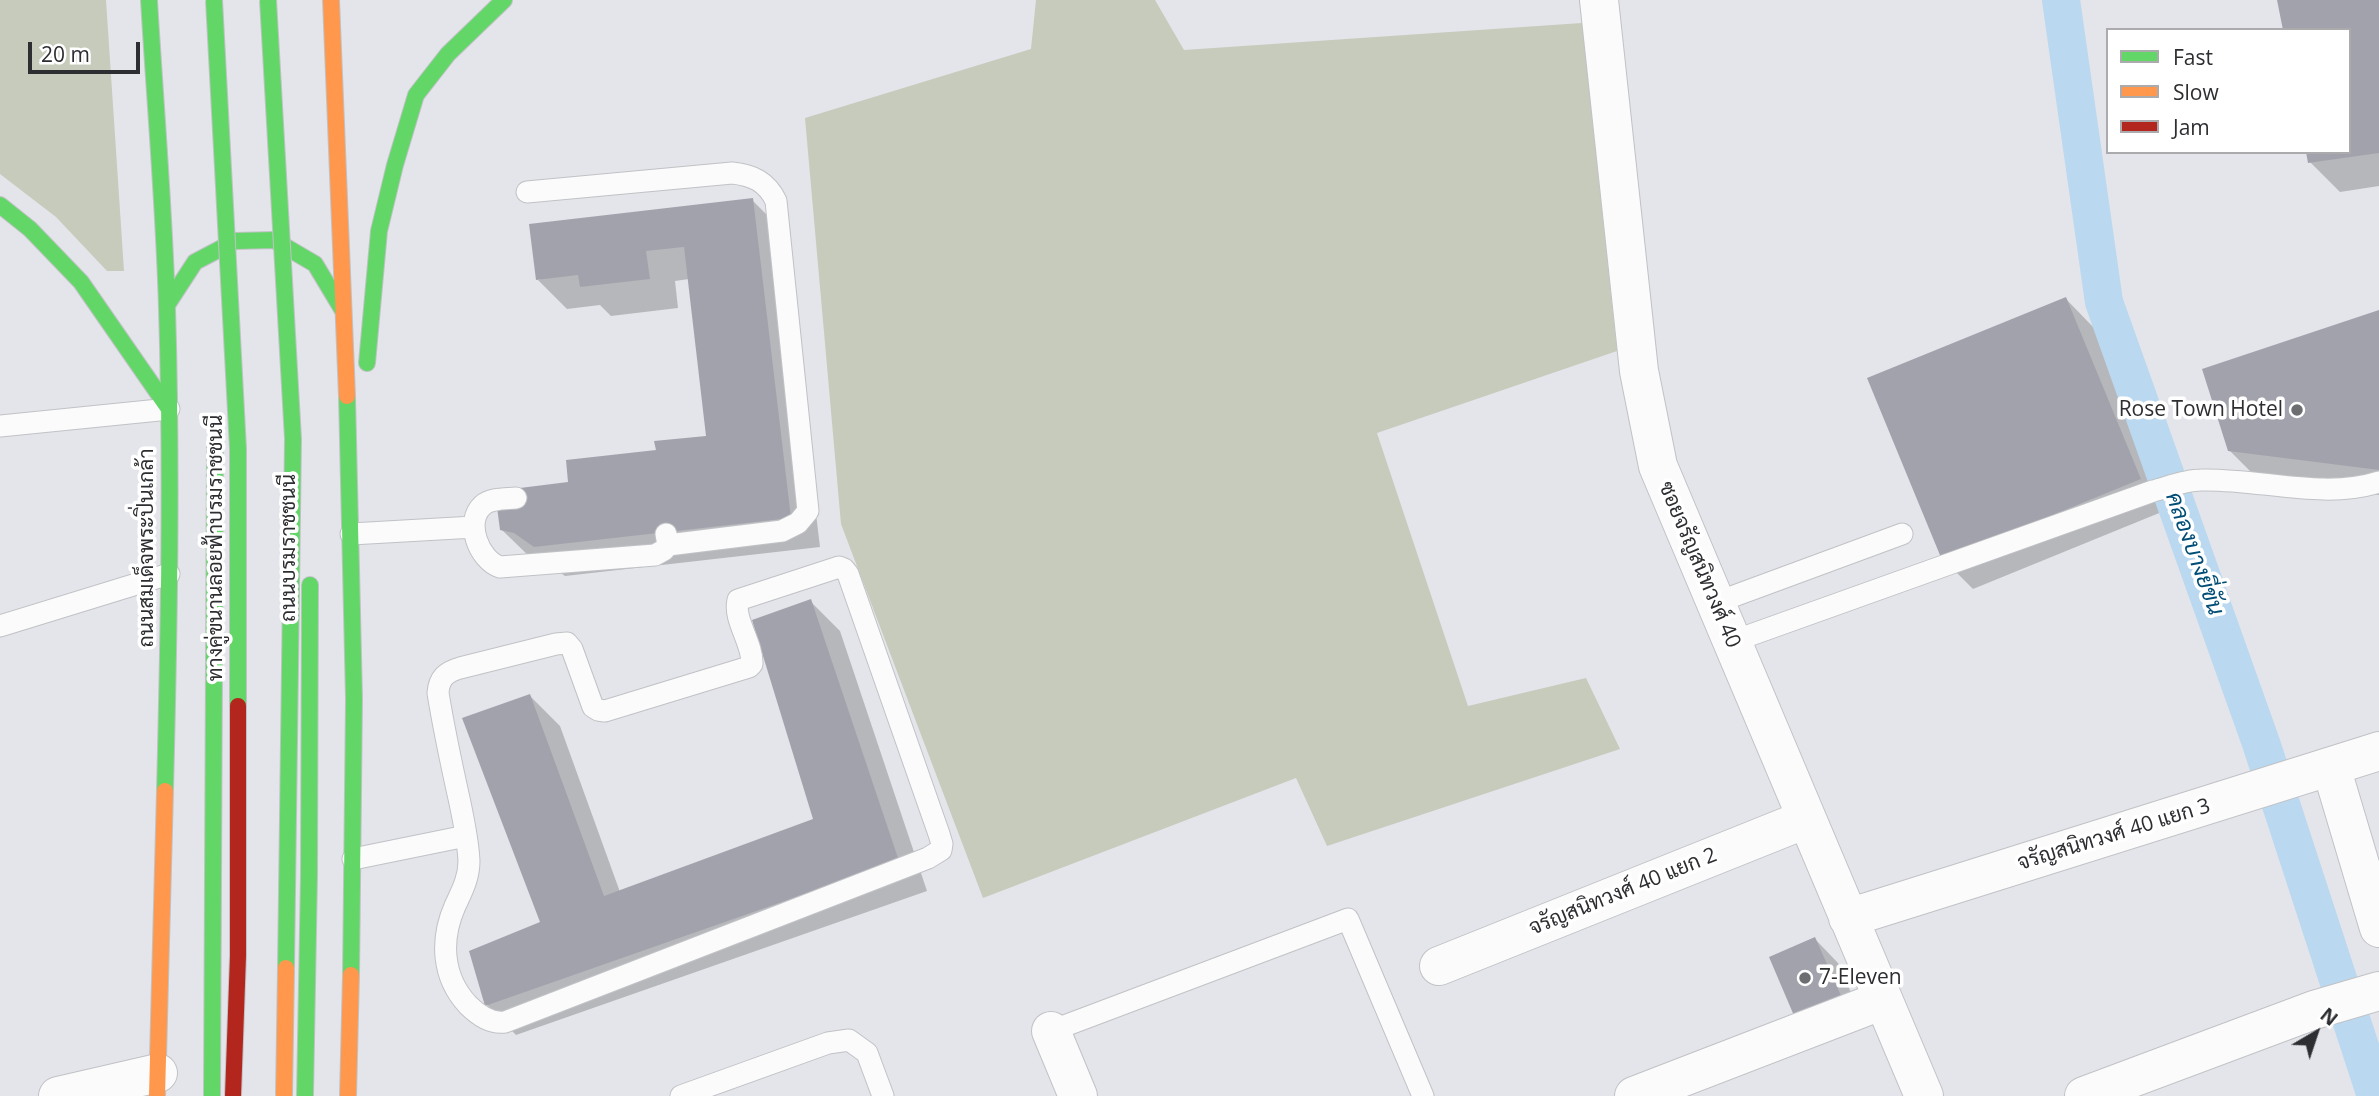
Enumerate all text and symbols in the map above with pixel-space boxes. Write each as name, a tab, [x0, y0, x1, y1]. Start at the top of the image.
scale bar	[32, 28, 144, 72]
legend	[2106, 28, 2351, 154]
text: 20 m	[41, 40, 90, 68]
text: Fast	[2173, 43, 2213, 71]
text: Slow	[2173, 78, 2219, 106]
text: Jam	[2173, 113, 2210, 141]
place label: Rose Town Hotel	[2119, 397, 2283, 423]
marker: Rose Town Hotel	[2289, 402, 2305, 418]
street label: ทางคู่ขนานลอยฟ้าบรมราชชนนี	[203, 415, 229, 681]
street label: ถนนสมเด็จพระปิ่นเกล้า	[134, 448, 160, 648]
street label: ถนนบรมราชชนนี	[276, 474, 302, 622]
street label: ซอยจรัญสนิทวงศ์ 40	[1653, 478, 1745, 652]
water label: คลองบางยี่ขัน	[2159, 489, 2229, 619]
street label: จรัญสนิทวงศ์ 40 แยก 3	[2015, 794, 2213, 876]
street label: จรัญสนิทวงศ์ 40 แยก 2	[1525, 843, 1721, 941]
place label: 7-Eleven	[1819, 965, 1902, 991]
marker: 7-Eleven	[1797, 970, 1813, 986]
north arrow	[2281, 998, 2351, 1068]
text: N	[2315, 1002, 2343, 1032]

